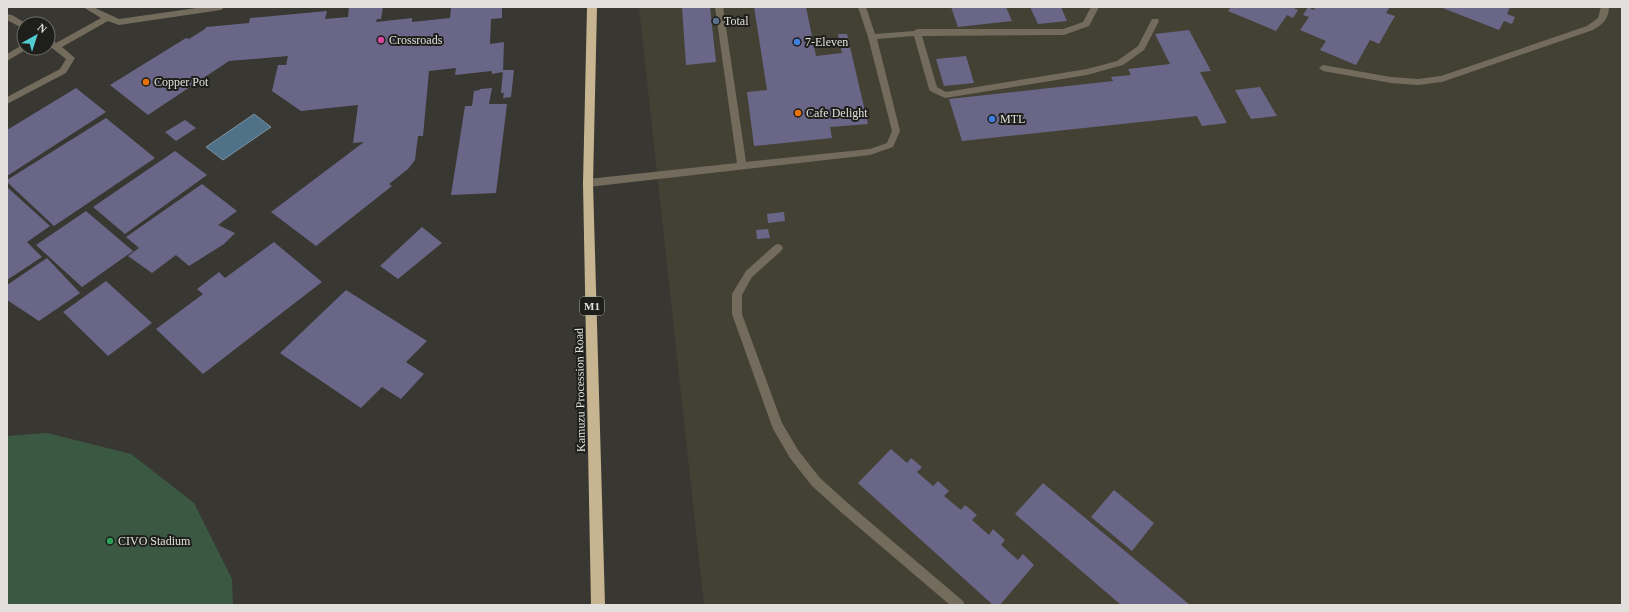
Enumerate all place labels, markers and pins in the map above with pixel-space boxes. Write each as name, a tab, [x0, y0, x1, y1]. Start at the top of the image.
place label: Total	[724, 14, 749, 28]
marker: Total	[711, 16, 721, 26]
place label: Crossroads	[389, 33, 443, 47]
marker: Crossroads	[376, 35, 386, 45]
place label: 7-Eleven	[805, 35, 848, 49]
marker: 7-Eleven	[792, 37, 802, 47]
place label: Copper Pot	[154, 75, 209, 89]
marker: Copper Pot	[141, 77, 151, 87]
place label: Cafe Delight	[806, 106, 868, 120]
marker: Cafe Delight	[793, 108, 803, 118]
place label: MTL	[1000, 112, 1025, 126]
marker: MTL	[987, 114, 997, 124]
place label: CIVO Stadium	[118, 534, 191, 548]
marker: CIVO Stadium	[105, 536, 115, 546]

